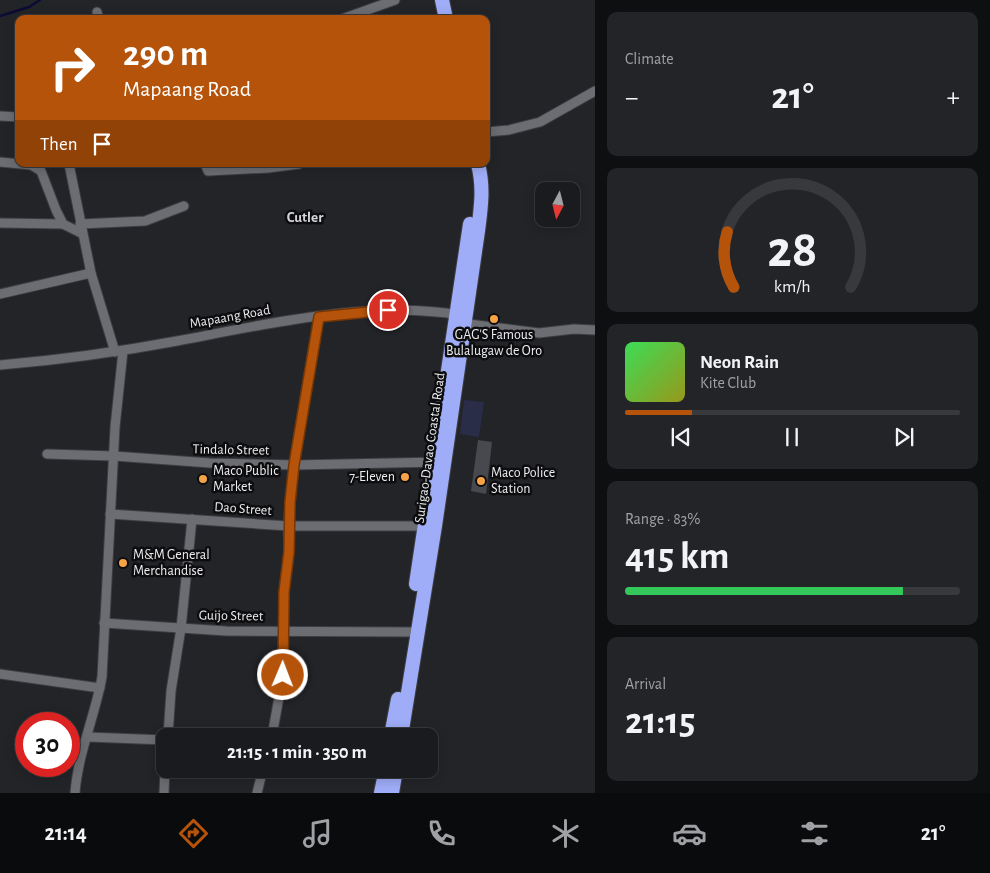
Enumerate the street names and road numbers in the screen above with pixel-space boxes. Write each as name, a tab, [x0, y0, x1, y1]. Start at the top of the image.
street label: Mapaang Road	[189, 303, 271, 331]
street label: Surigao-Davao Coastal Road	[412, 372, 448, 524]
street label: Tindalo Street	[192, 442, 270, 458]
street label: Dao Street	[214, 500, 273, 518]
street label: Guijo Street	[199, 608, 264, 624]

